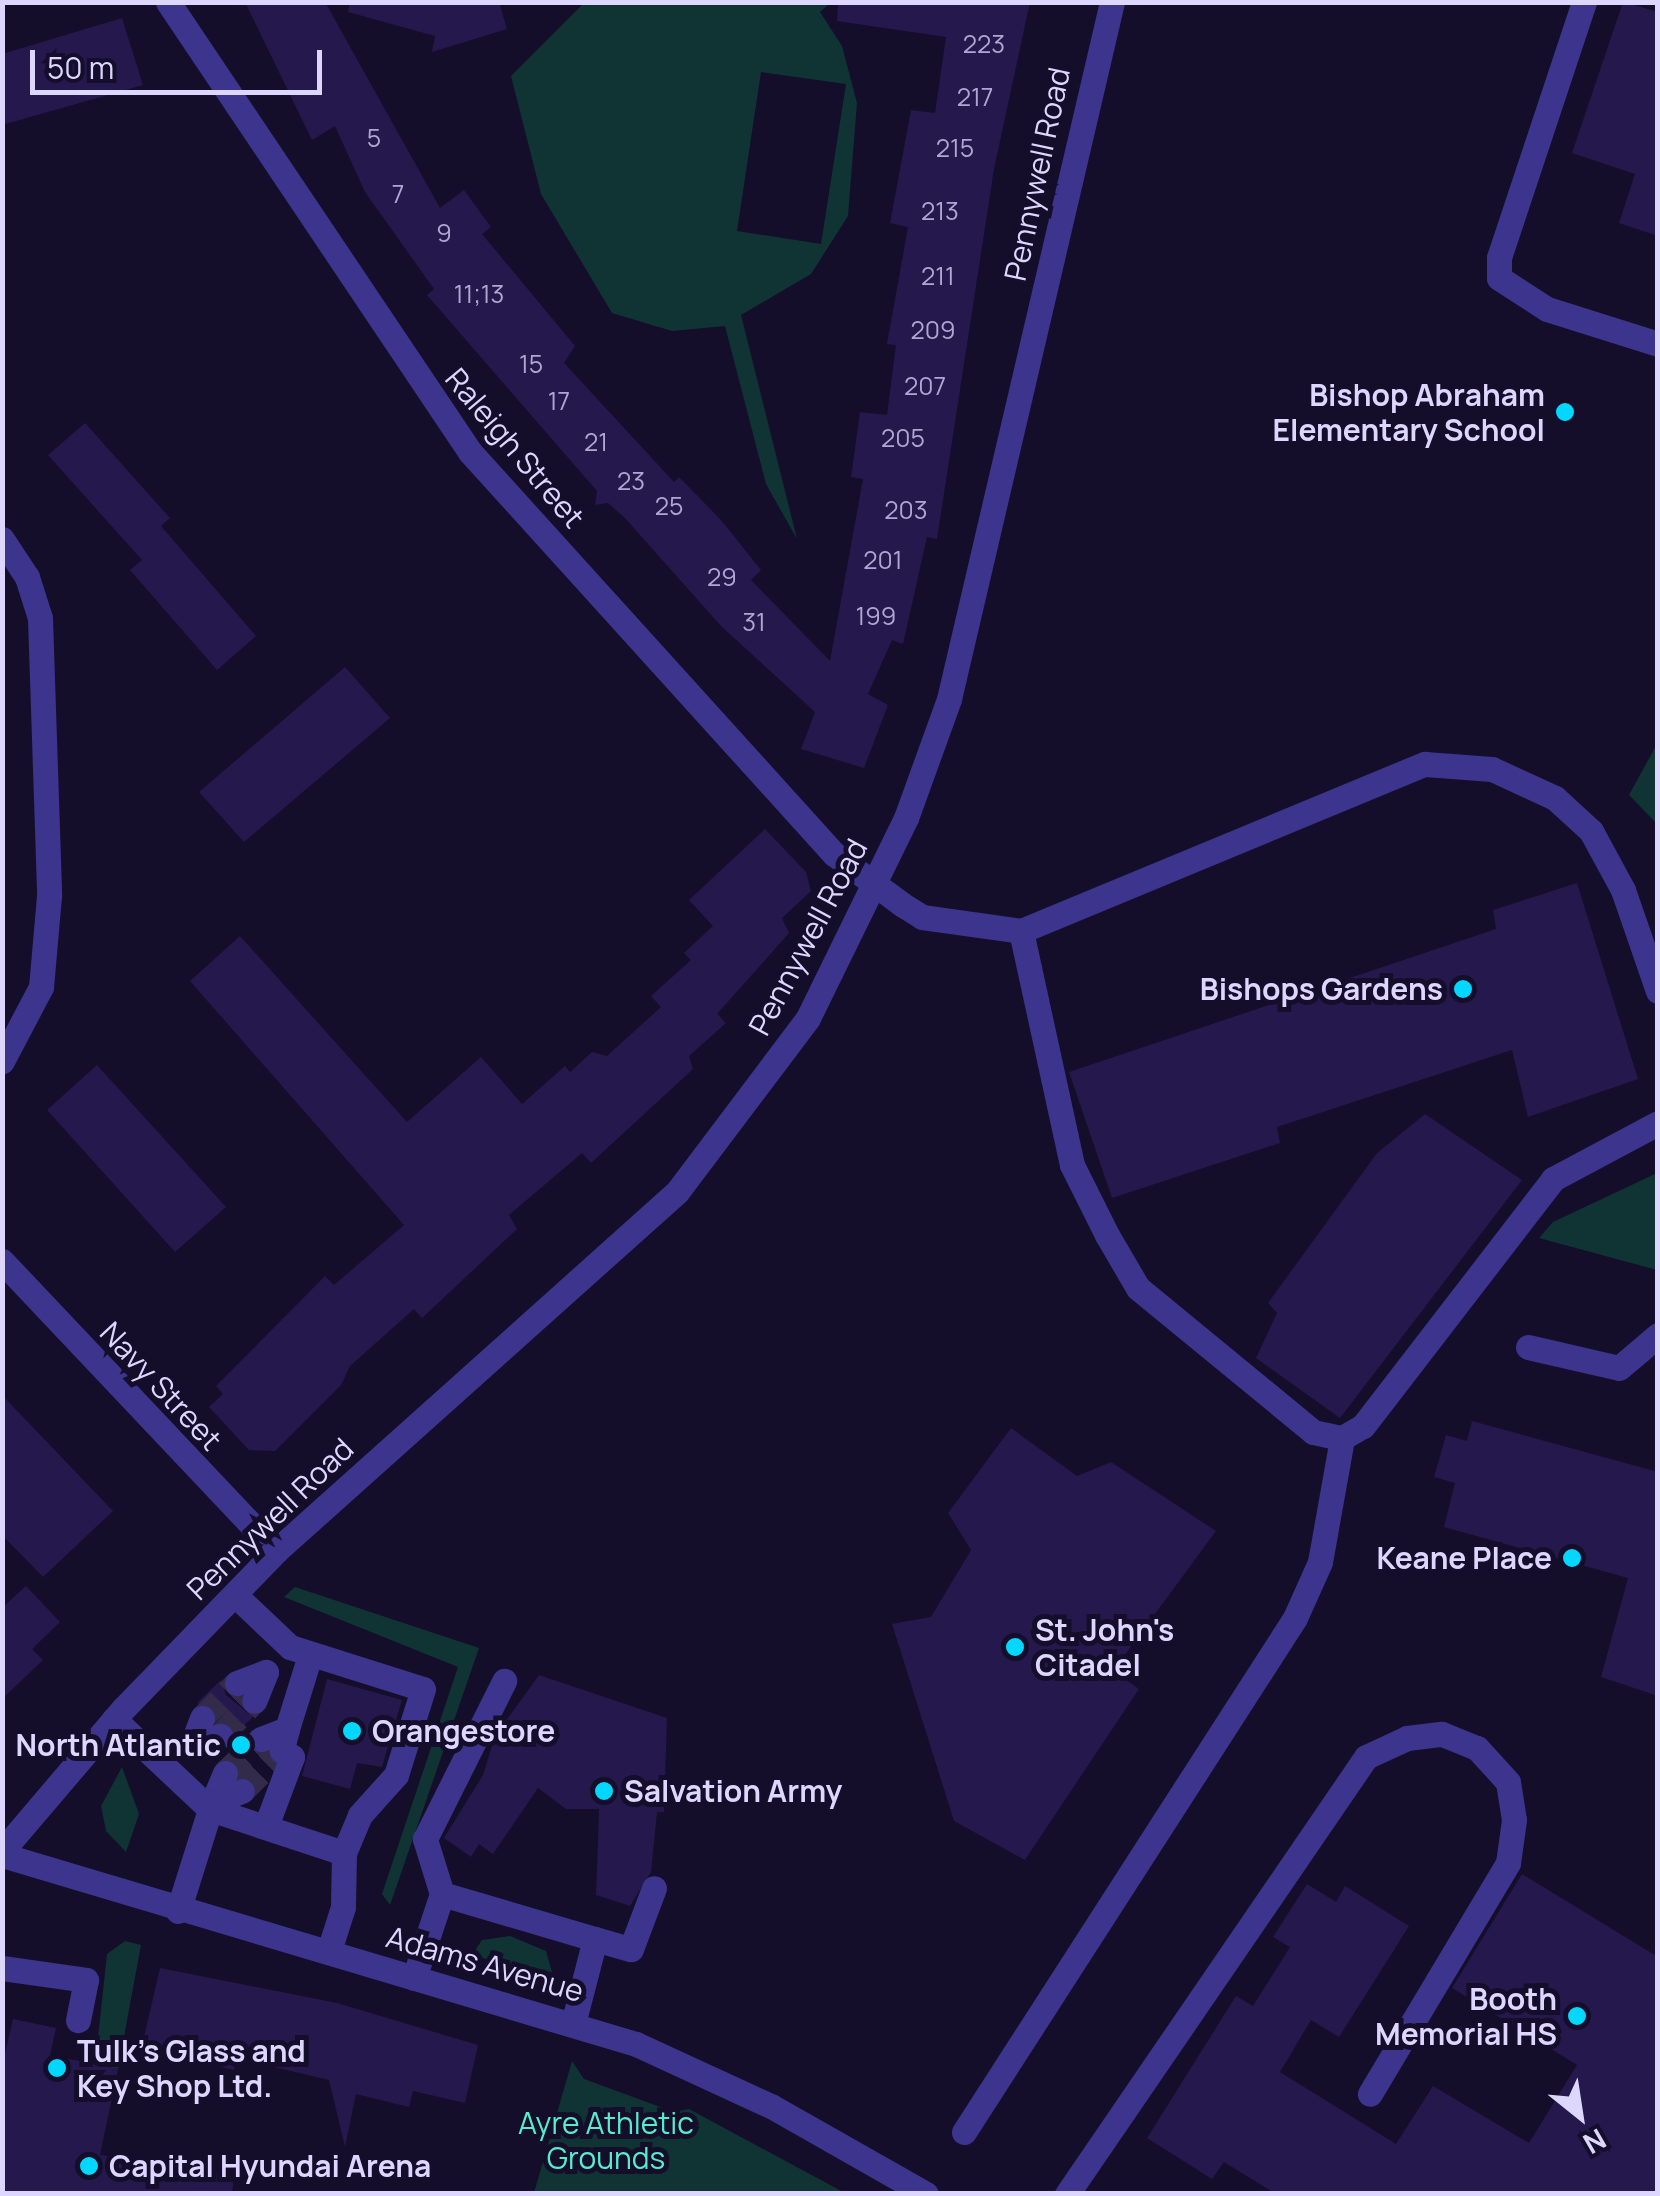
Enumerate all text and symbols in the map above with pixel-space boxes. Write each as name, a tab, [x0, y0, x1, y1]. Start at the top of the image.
house number: 223	[963, 29, 1005, 59]
scale bar	[35, 30, 328, 92]
text: 50 m	[47, 47, 114, 88]
street label: Pennywell Road	[997, 64, 1077, 284]
house number: 217	[957, 82, 993, 112]
house number: 5	[367, 123, 381, 153]
house number: 215	[936, 133, 974, 163]
house number: 7	[392, 179, 404, 209]
house number: 213	[921, 196, 959, 226]
house number: 9	[436, 218, 452, 248]
house number: 211	[921, 261, 955, 291]
house number: 11;13	[454, 279, 504, 309]
house number: 209	[910, 315, 956, 345]
house number: 15	[519, 349, 543, 379]
street label: Raleigh Street	[438, 361, 592, 535]
house number: 207	[904, 371, 946, 401]
place label: Bishop Abraham Elementary School	[1273, 377, 1545, 448]
house number: 17	[548, 386, 570, 416]
marker: Bishop Abraham Elementary School	[1554, 401, 1576, 423]
house number: 205	[881, 423, 925, 453]
house number: 21	[584, 427, 608, 457]
house number: 23	[617, 466, 645, 496]
house number: 25	[655, 491, 683, 521]
house number: 203	[884, 495, 928, 525]
house number: 201	[863, 545, 903, 575]
house number: 29	[707, 562, 737, 592]
house number: 199	[856, 601, 896, 631]
house number: 31	[742, 607, 766, 637]
street label: Pennywell Road	[741, 833, 875, 1041]
place label: Bishops Gardens	[1200, 971, 1443, 1007]
marker: Bishops Gardens	[1452, 978, 1474, 1000]
street label: Navy Street	[93, 1315, 229, 1457]
street label: Pennywell Road	[179, 1431, 361, 1607]
place label: Keane Place	[1376, 1540, 1552, 1576]
marker: Keane Place	[1561, 1547, 1583, 1569]
place label: St. John's Citadel	[1035, 1612, 1174, 1682]
marker: St. John's Citadel	[1004, 1636, 1026, 1658]
place label: Orangestore	[372, 1713, 555, 1749]
marker: Orangestore	[341, 1720, 363, 1742]
place label: North Atlantic	[16, 1727, 221, 1763]
marker: North Atlantic	[230, 1734, 252, 1756]
place label: Salvation Army	[624, 1773, 842, 1809]
marker: Salvation Army	[593, 1780, 615, 1802]
street label: Adams Avenue	[382, 1919, 588, 2009]
place label: Booth Memorial HS	[1375, 1981, 1557, 2052]
marker: Booth Memorial HS	[1566, 2005, 1588, 2027]
place label: Tulk's Glass and Key Shop Ltd.	[77, 2033, 305, 2104]
marker: Tulk's Glass and Key Shop Ltd.	[46, 2057, 68, 2079]
north arrow	[1530, 2066, 1630, 2166]
park label: Ayre Athletic Grounds	[518, 2105, 694, 2176]
text: N	[1577, 2120, 1613, 2163]
place label: Capital Hyundai Arena	[109, 2148, 431, 2184]
marker: Capital Hyundai Arena	[78, 2155, 100, 2177]

